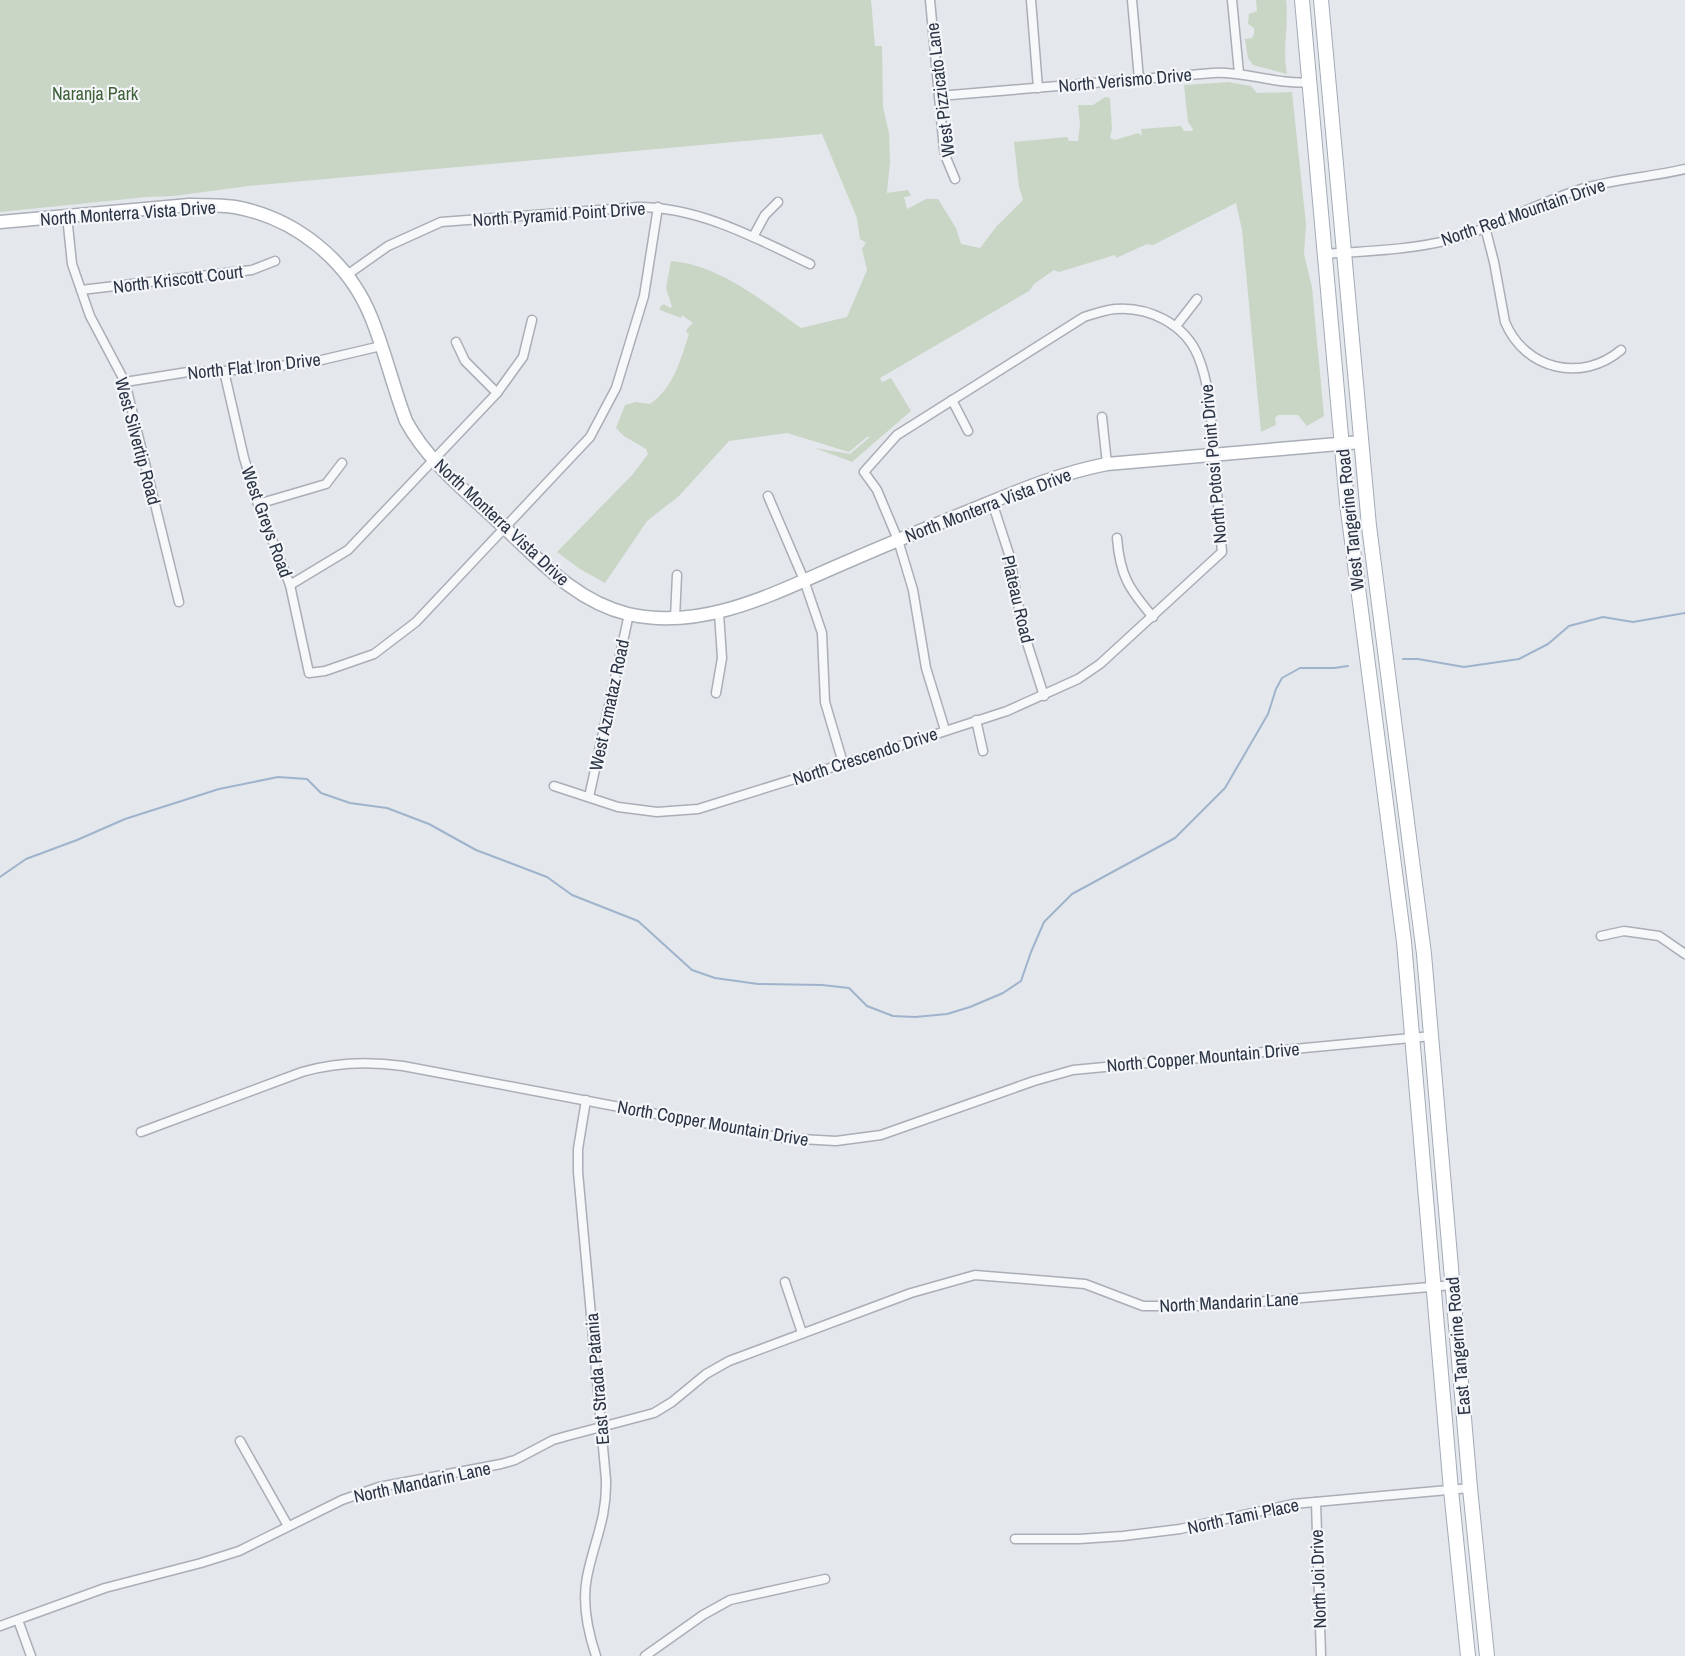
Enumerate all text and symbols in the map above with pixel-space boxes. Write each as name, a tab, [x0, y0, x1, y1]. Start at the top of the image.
street label: West Pizzicato Lane	[919, 21, 961, 159]
street label: North Verismo Drive	[1057, 62, 1193, 98]
park label: Naranja Park	[52, 81, 139, 106]
street label: North Red Mountain Drive	[1437, 172, 1609, 252]
street label: North Monterra Vista Drive	[39, 194, 217, 232]
street label: North Pyramid Point Drive	[472, 195, 646, 233]
street label: North Kriscott Court	[112, 259, 244, 299]
street label: North Flat Iron Drive	[186, 347, 322, 385]
street label: West Silvertip Road	[109, 374, 167, 508]
street label: North Potosi Point Drive	[1194, 383, 1232, 545]
street label: West Tangerine Road	[1330, 448, 1370, 592]
street label: North Monterra Vista Drive	[429, 453, 575, 591]
street label: North Monterra Vista Drive	[901, 462, 1075, 548]
street label: West Greys Road	[235, 463, 299, 581]
street label: Plateau Road	[996, 553, 1040, 645]
street label: West Azmataz Road	[583, 637, 635, 773]
street label: North Crescendo Drive	[789, 721, 941, 791]
street label: North Copper Mountain Drive	[1105, 1036, 1301, 1078]
street label: North Copper Mountain Drive	[615, 1094, 811, 1152]
street label: East Tangerine Road	[1440, 1276, 1476, 1416]
street label: North Mandarin Lane	[1159, 1286, 1299, 1318]
street label: East Strada Patania	[579, 1312, 615, 1446]
street label: North Mandarin Lane	[351, 1455, 493, 1509]
street label: North Tami Place	[1185, 1492, 1301, 1540]
street label: North Joi Drive	[1304, 1529, 1332, 1629]

